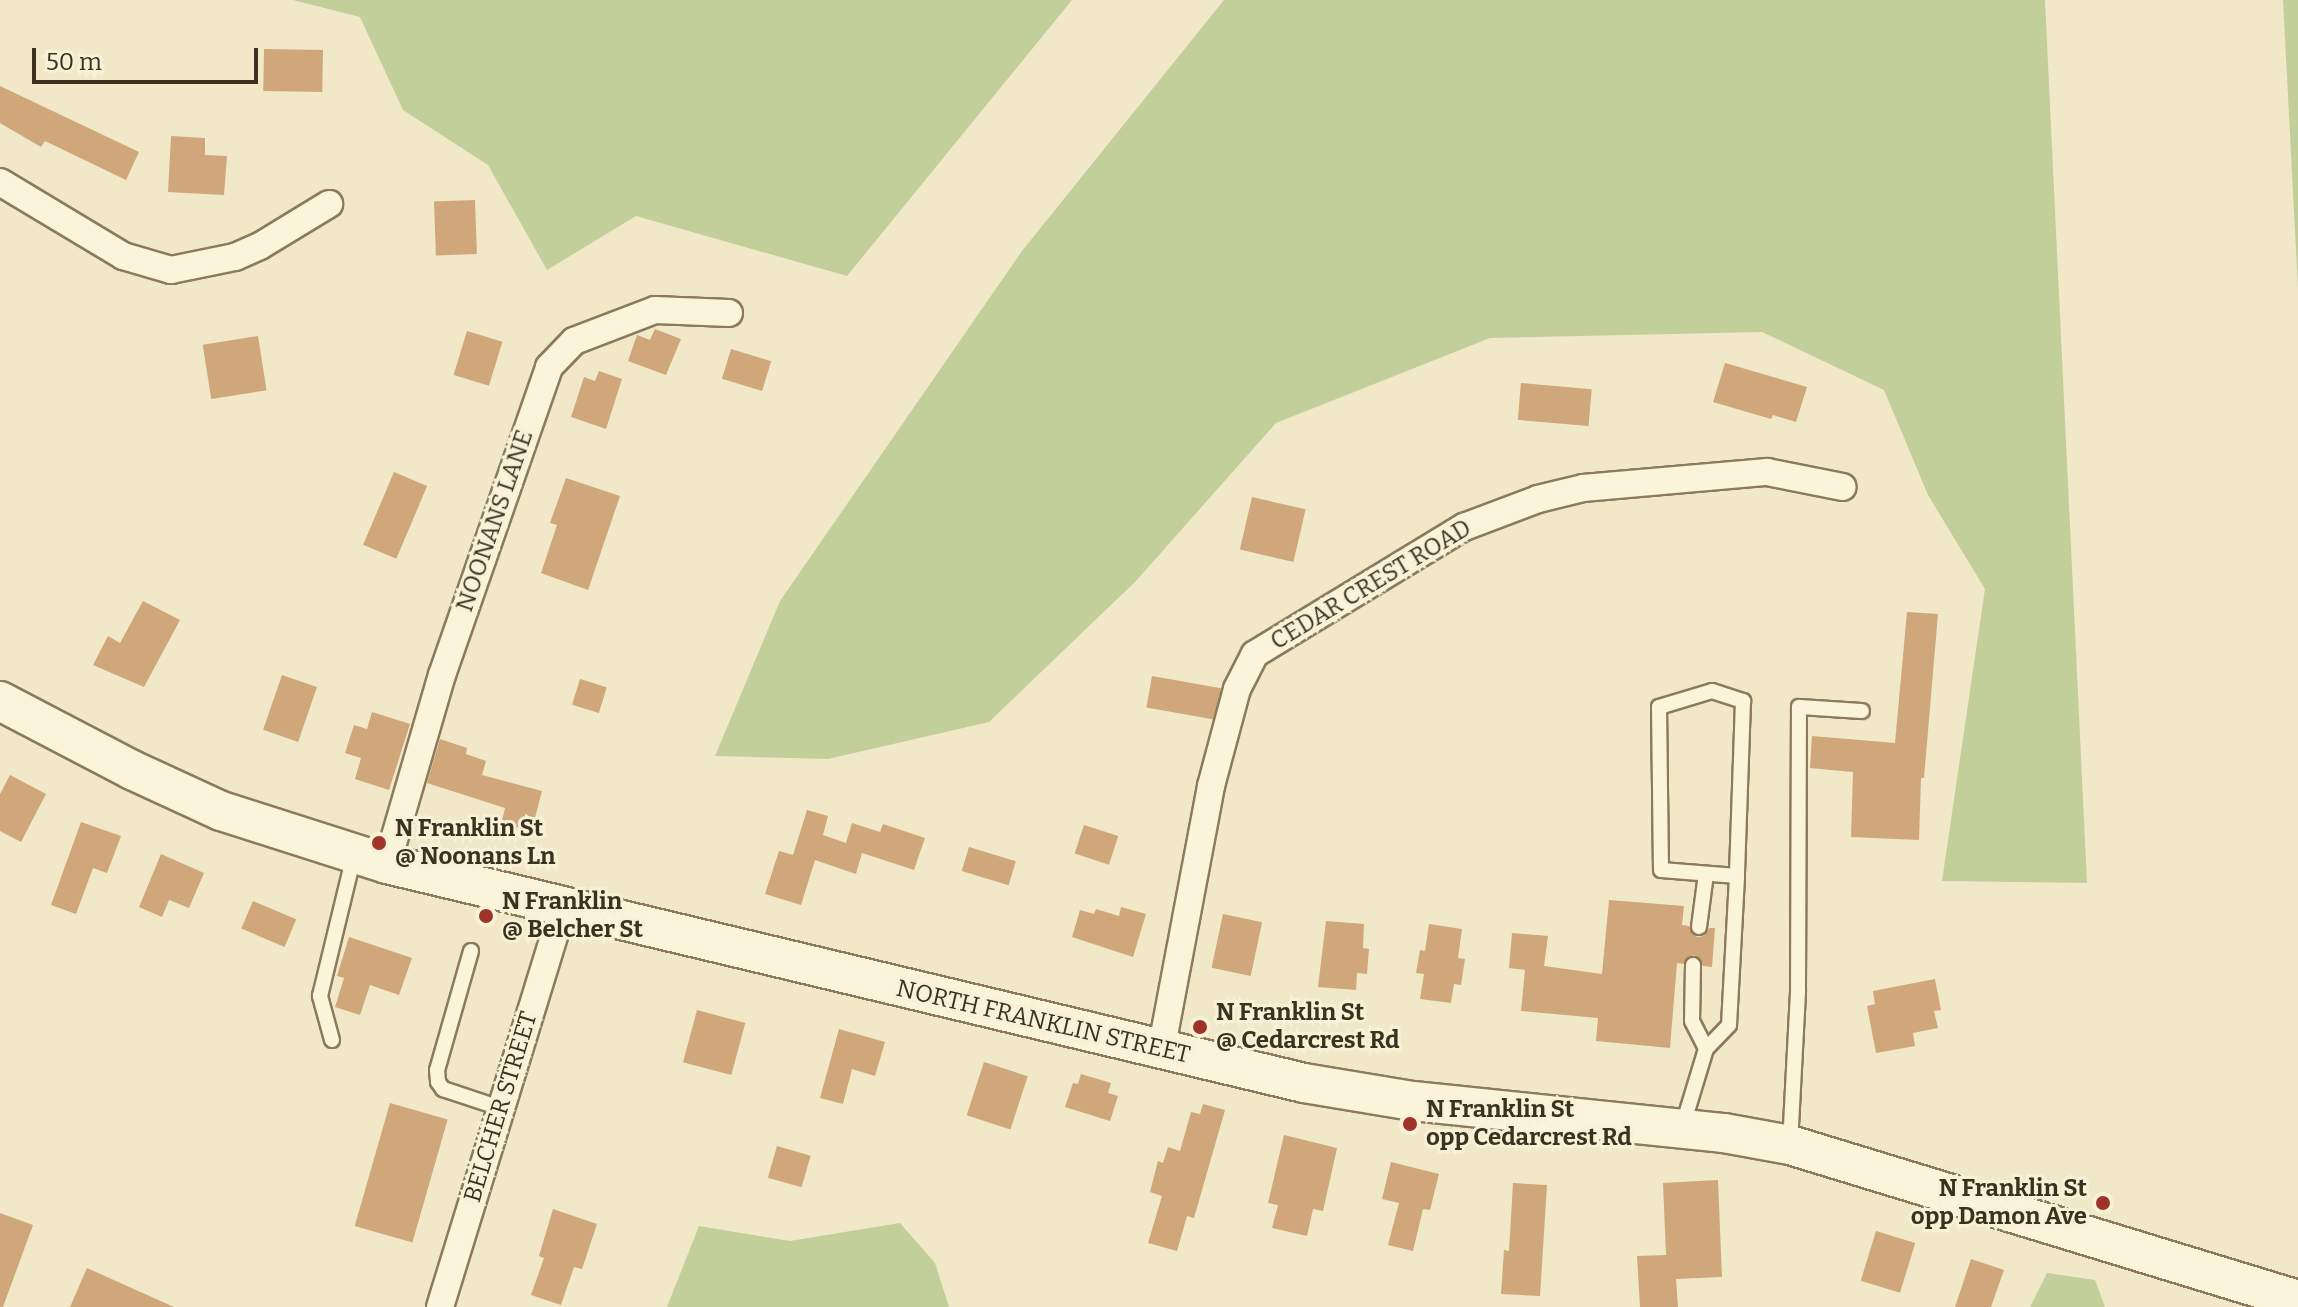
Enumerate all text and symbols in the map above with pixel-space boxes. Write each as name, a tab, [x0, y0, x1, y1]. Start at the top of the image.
scale bar	[36, 32, 262, 82]
text: 50 m	[46, 48, 102, 76]
street label: NOONANS LANE	[450, 426, 540, 616]
street label: CEDAR CREST ROAD	[1266, 514, 1476, 656]
place label: N Franklin St @ Noonans Ln	[395, 815, 555, 871]
marker: N Franklin St @ Noonans Ln	[370, 834, 388, 852]
place label: N Franklin @ Belcher St	[502, 888, 643, 944]
marker: N Franklin @ Belcher St	[477, 907, 495, 925]
street label: NORTH FRANKLIN STREET	[893, 974, 1193, 1070]
place label: N Franklin St @ Cedarcrest Rd	[1216, 999, 1400, 1055]
street label: BELCHER STREET	[458, 1008, 544, 1206]
marker: N Franklin St @ Cedarcrest Rd	[1191, 1018, 1209, 1036]
place label: N Franklin St opp Cedarcrest Rd	[1426, 1096, 1632, 1152]
marker: N Franklin St opp Cedarcrest Rd	[1401, 1115, 1419, 1133]
place label: N Franklin St opp Damon Ave	[1911, 1175, 2087, 1231]
marker: N Franklin St opp Damon Ave	[2094, 1194, 2112, 1212]

